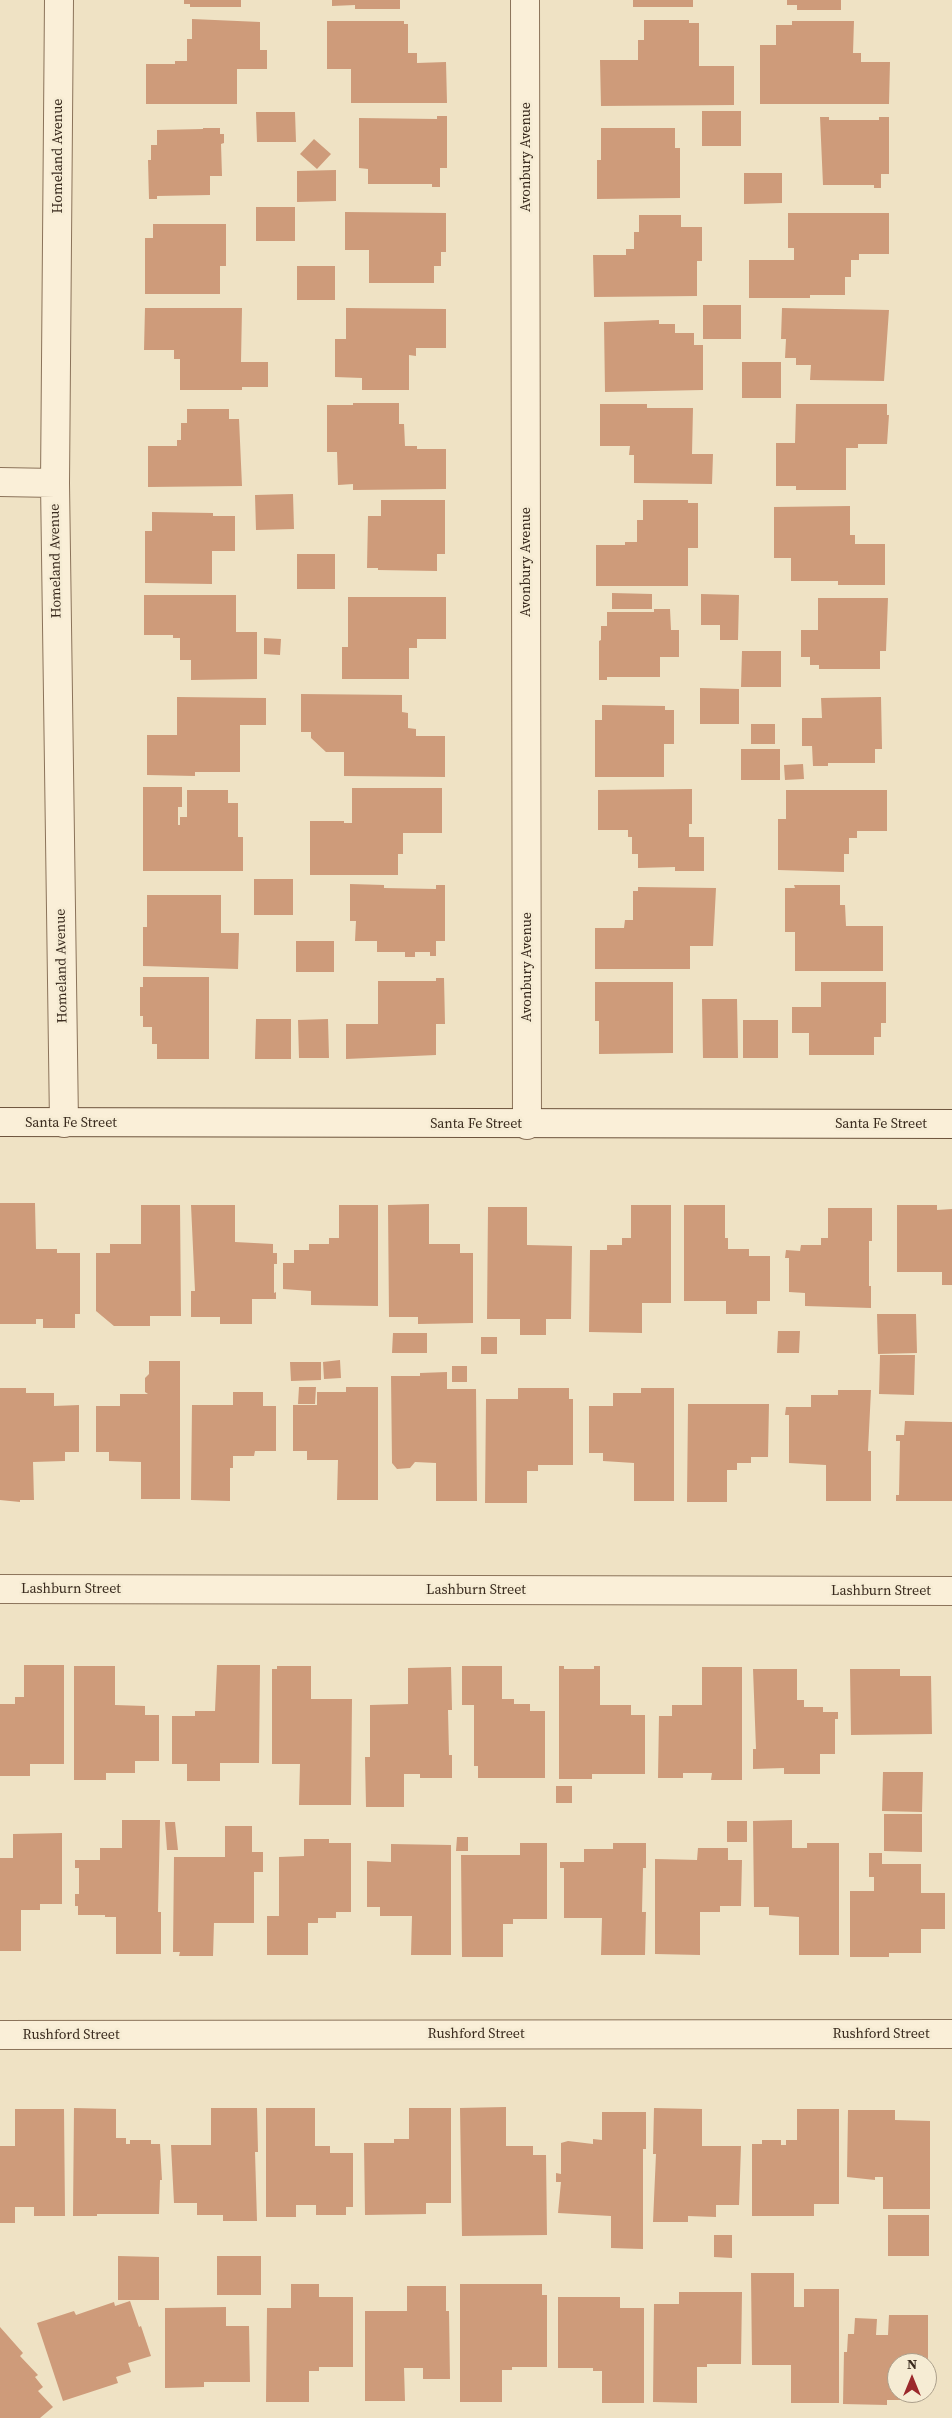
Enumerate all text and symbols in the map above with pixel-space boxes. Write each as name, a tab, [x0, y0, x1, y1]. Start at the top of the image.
street label: Homeland Avenue	[50, 99, 66, 213]
street label: Avonbury Avenue	[518, 102, 534, 212]
street label: Homeland Avenue	[47, 503, 65, 619]
street label: Avonbury Avenue	[518, 507, 534, 617]
street label: Homeland Avenue	[53, 908, 71, 1024]
street label: Avonbury Avenue	[519, 912, 535, 1022]
street label: Santa Fe Street	[25, 1115, 117, 1131]
street label: Santa Fe Street	[430, 1116, 522, 1132]
street label: Santa Fe Street	[835, 1116, 927, 1132]
street label: Lashburn Street	[21, 1581, 121, 1597]
street label: Lashburn Street	[426, 1582, 526, 1598]
street label: Lashburn Street	[831, 1583, 931, 1599]
street label: Rushford Street	[427, 2026, 525, 2042]
street label: Rushford Street	[832, 2026, 930, 2042]
street label: Rushford Street	[22, 2027, 120, 2043]
north arrow	[887, 2353, 937, 2403]
text: N	[907, 2354, 917, 2374]

